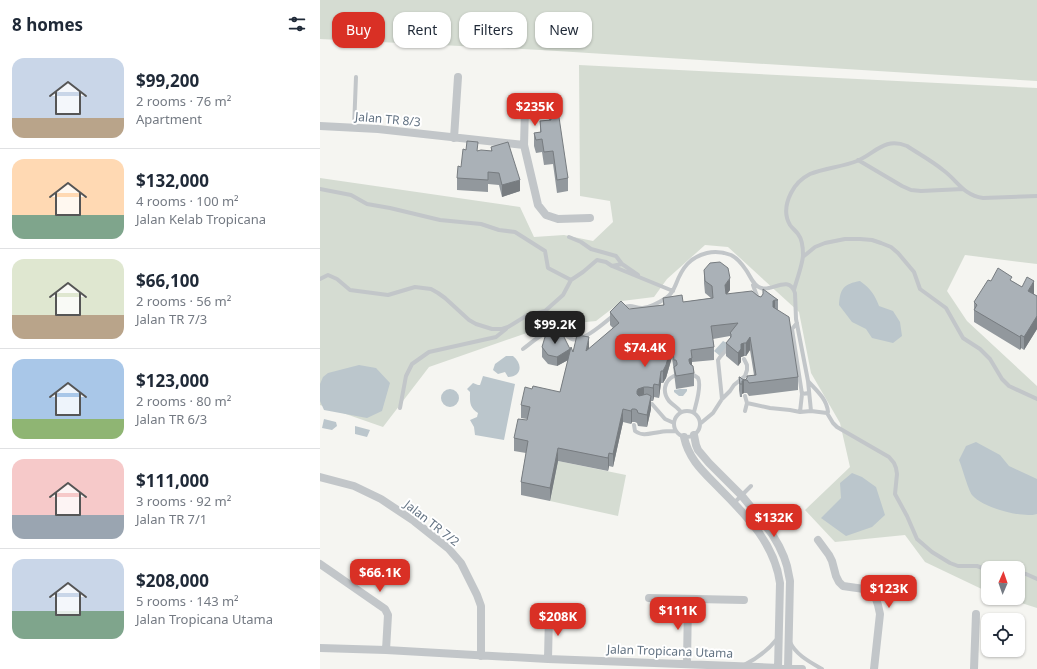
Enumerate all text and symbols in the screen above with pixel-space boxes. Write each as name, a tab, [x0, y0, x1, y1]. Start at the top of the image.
chip: Buy	[332, 12, 385, 48]
chip: Rent	[393, 12, 451, 48]
chip: Filters	[459, 12, 527, 48]
chip: New	[535, 12, 592, 48]
text: 8 homes	[12, 13, 83, 36]
icon: filters	[286, 13, 308, 35]
text: $99,200	[136, 69, 199, 92]
icon: home	[44, 74, 92, 122]
text: 2 rooms · 76 m²	[136, 92, 231, 110]
pin: $235K	[507, 93, 563, 127]
text: $235K	[516, 97, 554, 115]
street label: Jalan TR 8/3	[353, 108, 422, 130]
text: Apartment	[136, 110, 202, 128]
text: $132,000	[136, 169, 209, 192]
icon: home	[44, 175, 92, 223]
text: 4 rooms · 100 m²	[136, 192, 239, 210]
text: Jalan Kelab Tropicana	[136, 210, 266, 228]
text: $66,100	[136, 269, 199, 292]
icon: home	[44, 275, 92, 323]
text: 2 rooms · 56 m²	[136, 292, 231, 310]
text: Jalan TR 7/3	[136, 310, 207, 328]
pin: $99.2K	[522, 311, 588, 345]
text: $99.2K	[534, 315, 576, 333]
pin: $74.4K	[612, 334, 678, 368]
text: $74.4K	[624, 338, 666, 356]
text: $123,000	[136, 369, 209, 392]
icon: home	[44, 375, 92, 423]
text: 2 rooms · 80 m²	[136, 392, 231, 410]
text: Jalan TR 6/3	[136, 410, 207, 428]
text: $111,000	[136, 469, 209, 492]
icon: home	[44, 475, 92, 523]
text: 3 rooms · 92 m²	[136, 492, 231, 510]
street label: Jalan TR 7/2	[400, 495, 463, 550]
pin: $132K	[746, 504, 802, 538]
text: $132K	[755, 508, 793, 526]
text: Jalan TR 7/1	[136, 510, 207, 528]
pin: $66.1K	[347, 559, 413, 593]
north arrow	[981, 561, 1025, 605]
map controls	[981, 561, 1025, 657]
text: $66.1K	[359, 563, 401, 581]
text: $208,000	[136, 569, 209, 592]
icon: home	[44, 575, 92, 623]
pin: $123K	[861, 575, 917, 609]
text: $123K	[870, 579, 908, 597]
text: 5 rooms · 143 m²	[136, 592, 239, 610]
pin: $111K	[650, 597, 706, 631]
text: $111K	[659, 601, 697, 619]
pin: $208K	[530, 603, 586, 637]
text: $208K	[539, 607, 577, 625]
text: Jalan Tropicana Utama	[136, 610, 273, 628]
button: locate	[981, 613, 1025, 657]
street label: Jalan Tropicana Utama	[606, 640, 733, 662]

